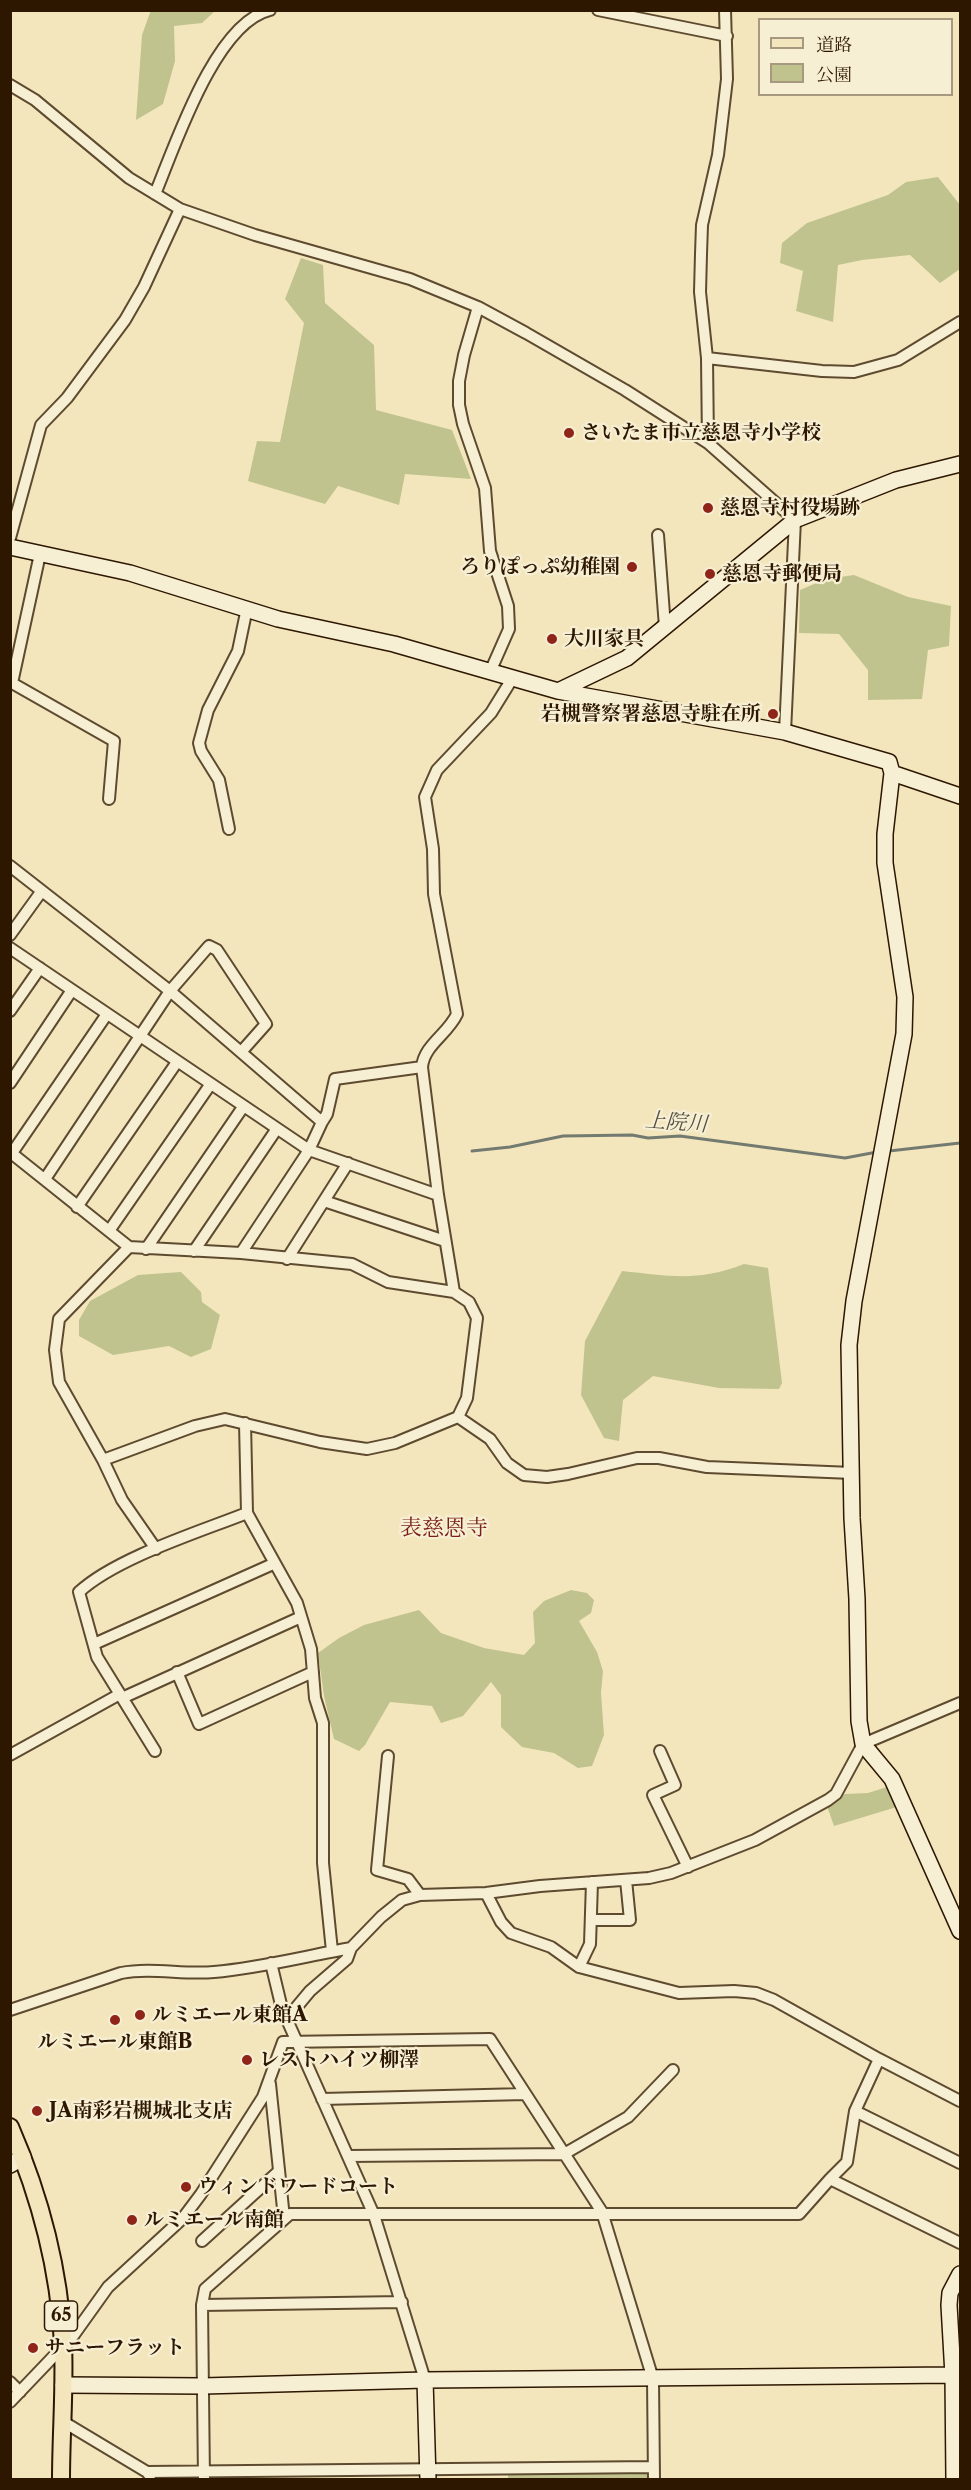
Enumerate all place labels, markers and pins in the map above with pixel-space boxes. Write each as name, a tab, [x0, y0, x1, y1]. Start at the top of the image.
place label: さいたま市立慈恩寺小学校	[581, 421, 821, 445]
marker: さいたま市立慈恩寺小学校	[562, 426, 576, 440]
place label: 慈恩寺村役場跡	[720, 496, 860, 520]
marker: 慈恩寺村役場跡	[701, 501, 715, 515]
place label: ろりぽっぷ幼稚園	[460, 555, 620, 579]
marker: ろりぽっぷ幼稚園	[625, 560, 639, 574]
place label: 慈恩寺郵便局	[722, 562, 842, 586]
marker: 慈恩寺郵便局	[703, 567, 717, 581]
place label: 大川家具	[564, 627, 644, 651]
marker: 大川家具	[545, 632, 559, 646]
place label: 岩槻警察署慈恩寺駐在所	[541, 702, 761, 726]
marker: 岩槻警察署慈恩寺駐在所	[766, 707, 780, 721]
place label: ルミエール東館A	[152, 2003, 307, 2027]
marker: ルミエール東館A	[133, 2008, 147, 2022]
marker: ルミエール東館B	[108, 2013, 122, 2027]
place label: ルミエール東館B	[38, 2030, 192, 2054]
place label: レストハイツ柳澤	[259, 2048, 419, 2072]
marker: レストハイツ柳澤	[240, 2053, 254, 2067]
place label: JA南彩岩槻城北支店	[49, 2099, 232, 2123]
marker: JA南彩岩槻城北支店	[30, 2104, 44, 2118]
place label: ウィンドワードコート	[198, 2175, 398, 2199]
marker: ウィンドワードコート	[179, 2180, 193, 2194]
place label: ルミエール南館	[144, 2208, 284, 2232]
marker: ルミエール南館	[125, 2213, 139, 2227]
place label: サニーフラット	[45, 2336, 185, 2360]
marker: サニーフラット	[26, 2341, 40, 2355]

